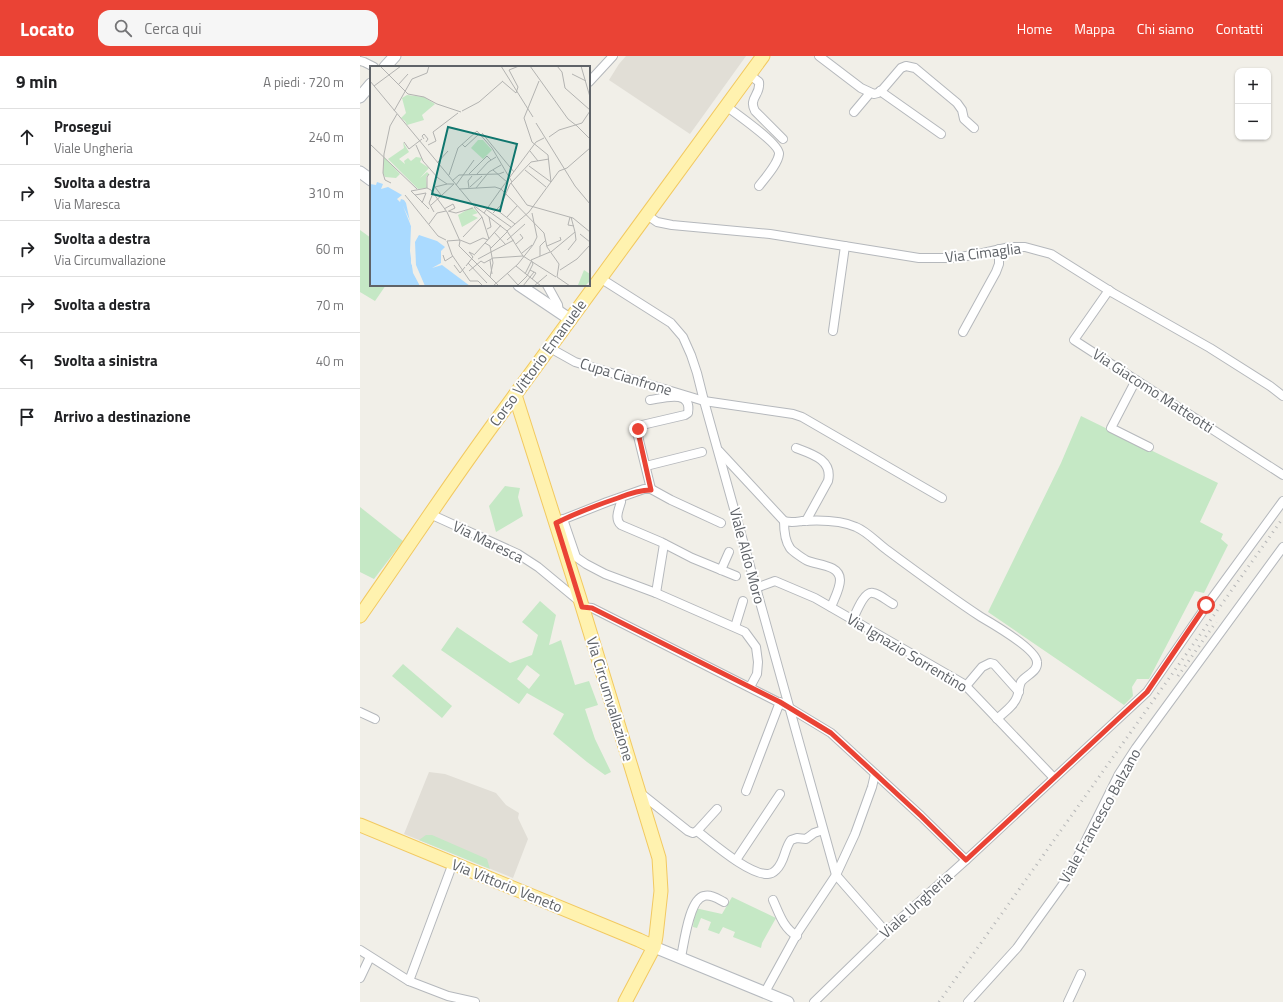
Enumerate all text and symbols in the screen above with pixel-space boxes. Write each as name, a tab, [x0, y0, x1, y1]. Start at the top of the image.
search box	[98, 10, 378, 46]
text: Locato	[20, 14, 74, 43]
icon: search	[112, 17, 134, 39]
text: Cerca qui	[144, 17, 201, 40]
text: Home	[1017, 18, 1052, 39]
text: Mappa	[1074, 18, 1115, 39]
text: Chi siamo	[1137, 18, 1194, 39]
text: Contatti	[1216, 18, 1263, 39]
inset map	[370, 66, 590, 286]
map controls	[1235, 68, 1271, 140]
button: +	[1235, 68, 1271, 104]
text: 9 min	[16, 69, 57, 95]
text: A piedi · 720 m	[263, 72, 344, 92]
button: −	[1235, 104, 1271, 140]
text: Prosegui	[54, 115, 111, 138]
icon: ahead	[16, 126, 38, 148]
text: 240 m	[308, 127, 344, 147]
text: Viale Ungheria	[54, 138, 133, 158]
text: Svolta a destra	[54, 171, 151, 194]
icon: right	[16, 182, 38, 204]
text: 310 m	[308, 183, 344, 203]
text: Via Maresca	[54, 194, 120, 214]
text: Svolta a destra	[54, 227, 151, 250]
street label: Via Cimaglia	[944, 236, 1023, 269]
icon: right	[16, 238, 38, 260]
text: 60 m	[316, 239, 344, 259]
text: Via Circumvallazione	[54, 250, 166, 270]
text: Svolta a destra	[54, 293, 151, 316]
icon: right	[16, 294, 38, 316]
street label: Corso Vittorio Emanuele	[483, 294, 592, 431]
text: 70 m	[316, 295, 344, 315]
street label: Via Giacomo Matteotti	[1088, 343, 1219, 439]
text: Svolta a sinistra	[54, 349, 158, 372]
icon: left	[16, 350, 38, 372]
text: 40 m	[316, 351, 344, 371]
street label: Cupa Cianfrone	[577, 352, 675, 401]
text: Arrivo a destinazione	[54, 405, 191, 428]
icon: arrive	[16, 406, 38, 428]
route end	[629, 420, 647, 438]
street label: Viale Aldo Moro	[724, 505, 771, 607]
street label: Via Maresca	[449, 514, 528, 569]
route start	[1197, 596, 1215, 614]
street label: Via Ignazio Sorrentino	[842, 607, 972, 698]
street label: Via Circumvallazione	[581, 634, 640, 764]
street label: Viale Francesco Balzano	[1053, 744, 1146, 888]
street label: Via Vittorio Veneto	[448, 853, 566, 918]
street label: Viale Ungheria	[874, 865, 958, 944]

